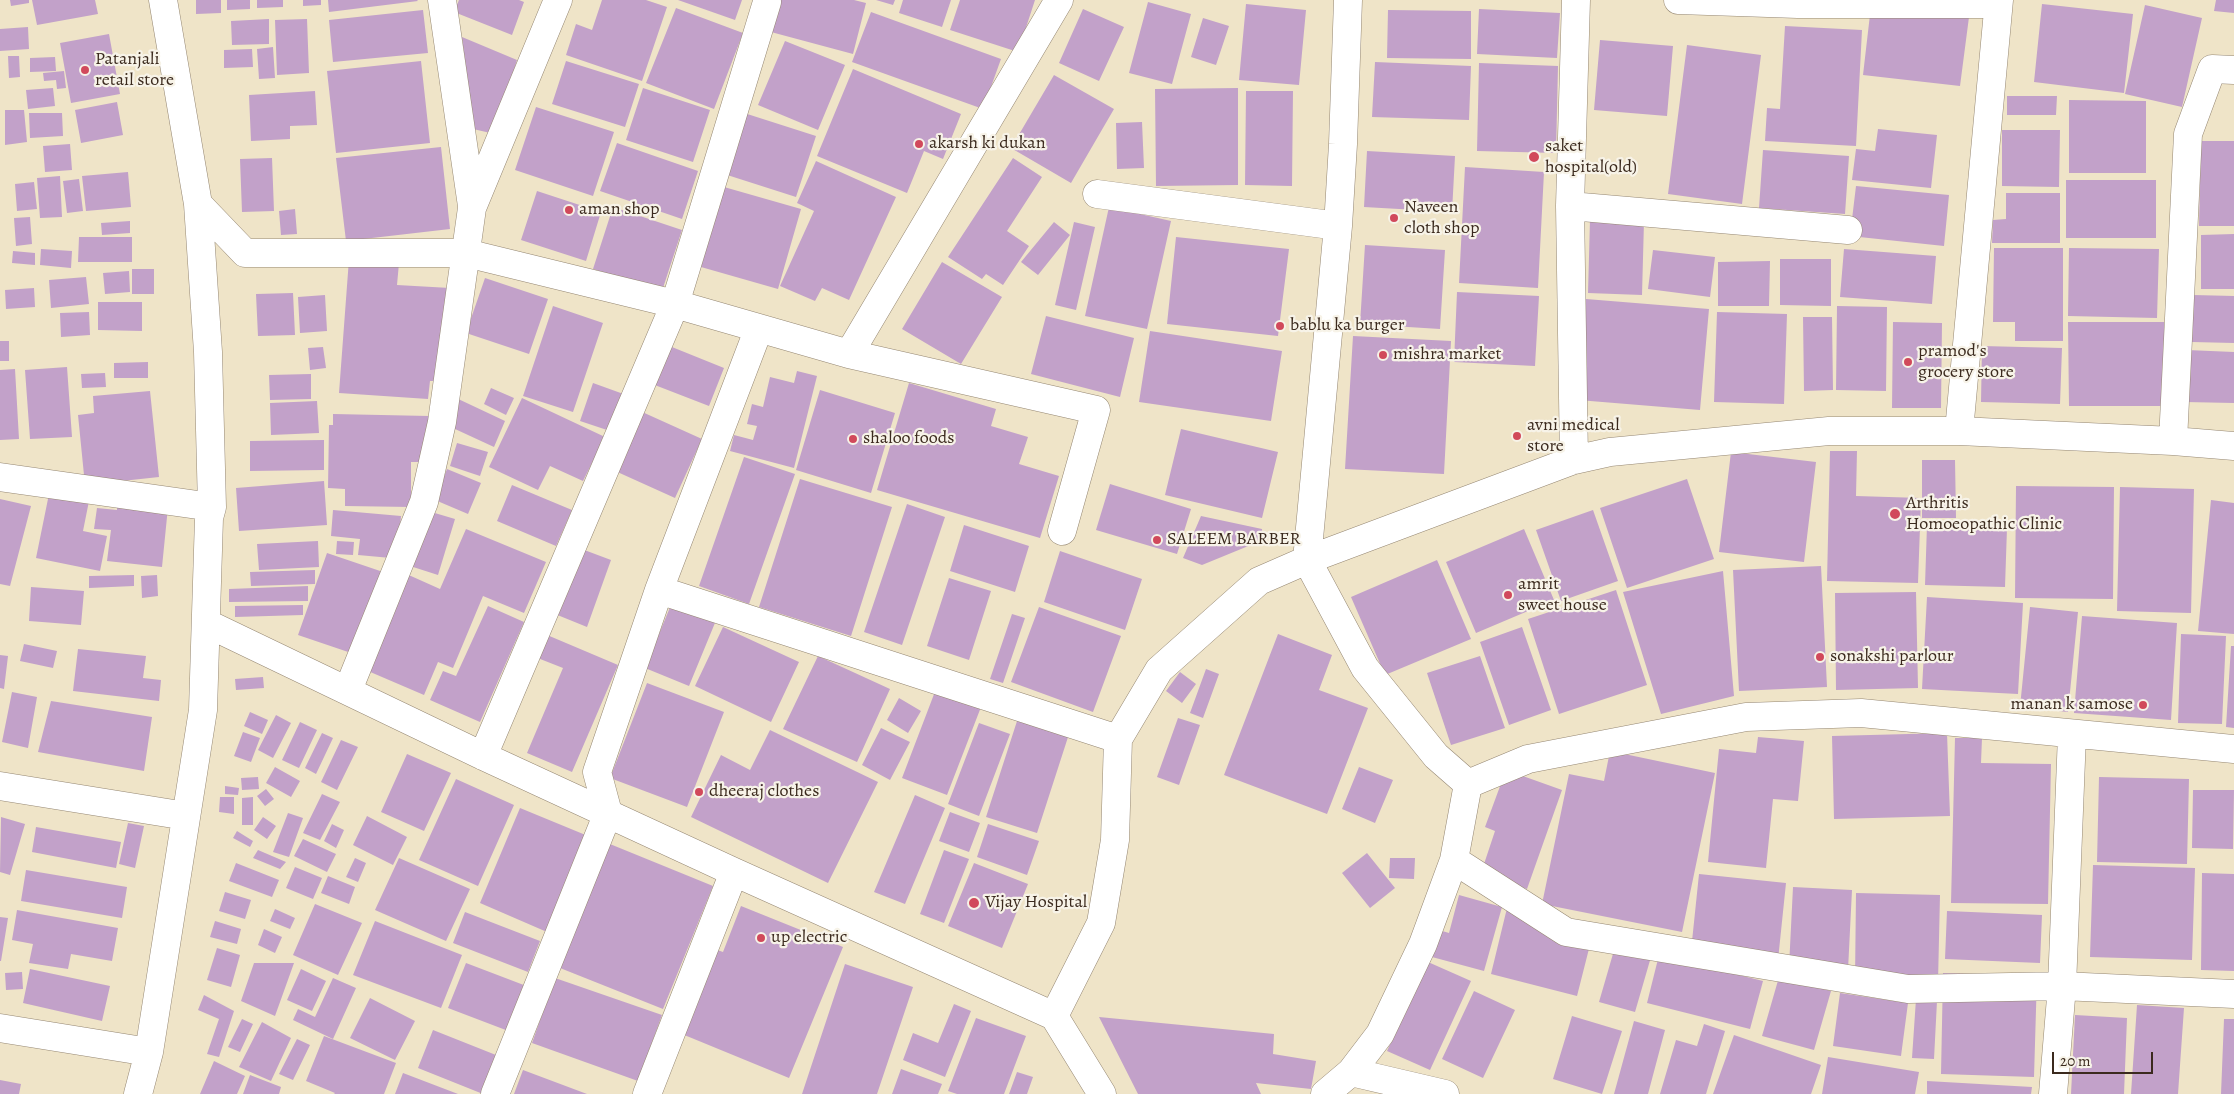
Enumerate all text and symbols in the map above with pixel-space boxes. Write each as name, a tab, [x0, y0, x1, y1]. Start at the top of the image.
place label: Patanjali retail store	[95, 49, 174, 92]
marker: Patanjali retail store	[79, 64, 91, 76]
place label: akarsh ki dukan	[929, 133, 1045, 155]
place label: saket hospital(old)	[1545, 136, 1637, 178]
marker: akarsh ki dukan	[913, 138, 925, 150]
marker: saket hospital(old)	[1527, 150, 1541, 164]
place label: Naveen cloth shop	[1404, 197, 1479, 240]
place label: aman shop	[579, 199, 659, 221]
marker: aman shop	[563, 204, 575, 216]
marker: Naveen cloth shop	[1388, 212, 1400, 224]
place label: bablu ka burger	[1290, 315, 1405, 337]
marker: bablu ka burger	[1274, 320, 1286, 332]
place label: pramod's grocery store	[1918, 341, 2014, 384]
place label: mishra market	[1393, 344, 1501, 366]
marker: mishra market	[1377, 349, 1389, 361]
marker: pramod's grocery store	[1902, 356, 1914, 368]
place label: avni medical store	[1527, 415, 1620, 458]
place label: shaloo foods	[863, 428, 955, 450]
marker: avni medical store	[1511, 430, 1523, 442]
marker: shaloo foods	[847, 433, 859, 445]
place label: Arthritis Homoeopathic Clinic	[1906, 493, 2062, 536]
marker: Arthritis Homoeopathic Clinic	[1888, 507, 1902, 521]
place label: SALEEM BARBER	[1167, 529, 1301, 551]
marker: SALEEM BARBER	[1151, 534, 1163, 546]
place label: amrit sweet house	[1518, 574, 1607, 616]
marker: amrit sweet house	[1502, 589, 1514, 601]
place label: sonakshi parlour	[1830, 646, 1954, 668]
marker: sonakshi parlour	[1814, 651, 1826, 663]
place label: manan k samose	[2011, 694, 2133, 716]
marker: manan k samose	[2137, 699, 2149, 711]
place label: dheeraj clothes	[709, 781, 819, 803]
marker: dheeraj clothes	[693, 786, 705, 798]
place label: Vijay Hospital	[985, 892, 1087, 914]
marker: Vijay Hospital	[967, 896, 981, 910]
place label: up electric	[771, 927, 847, 949]
marker: up electric	[755, 932, 767, 944]
scale bar	[2054, 1042, 2155, 1074]
text: 20 m	[2060, 1051, 2091, 1071]

